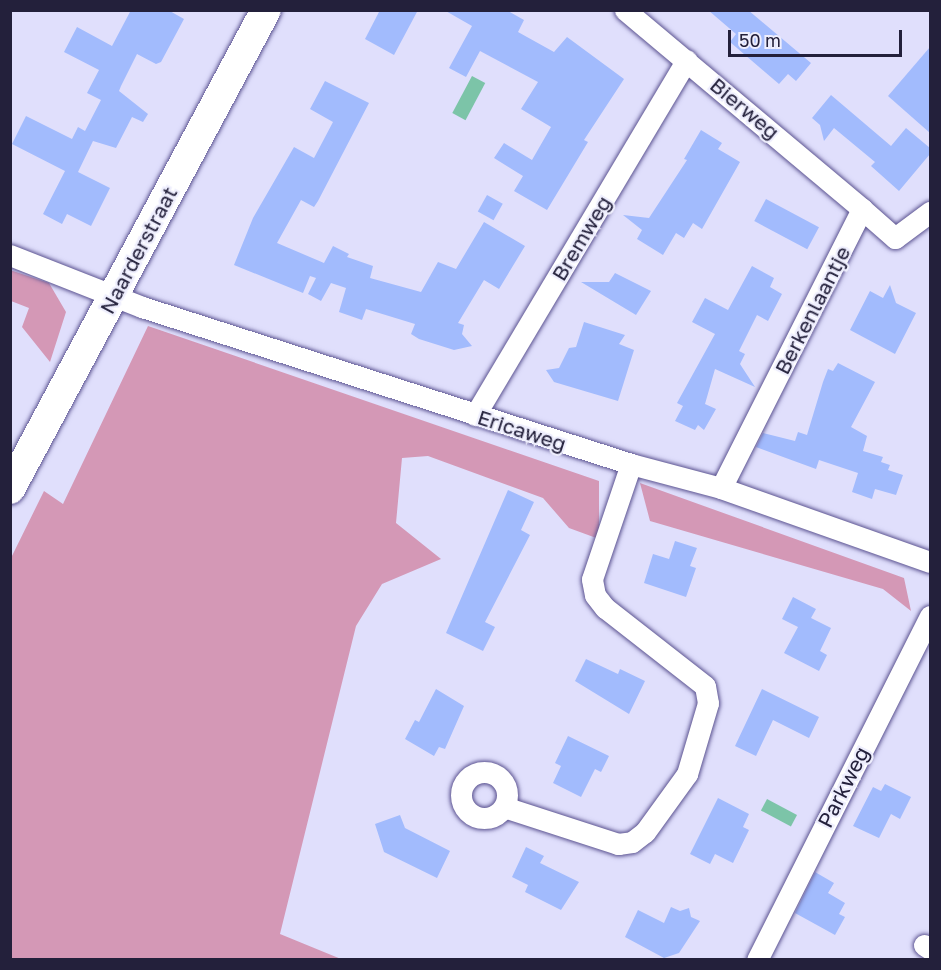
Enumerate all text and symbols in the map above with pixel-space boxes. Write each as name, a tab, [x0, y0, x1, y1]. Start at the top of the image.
scale bar	[731, 18, 905, 56]
text: 50 m	[739, 29, 781, 51]
street label: Bierweg	[705, 72, 785, 144]
street label: Naarderstraat	[94, 182, 182, 318]
street label: Bremweg	[546, 191, 616, 285]
street label: Berkenlaantje	[769, 242, 855, 378]
street label: Ericaweg	[475, 404, 569, 456]
street label: Parkweg	[812, 742, 874, 832]

